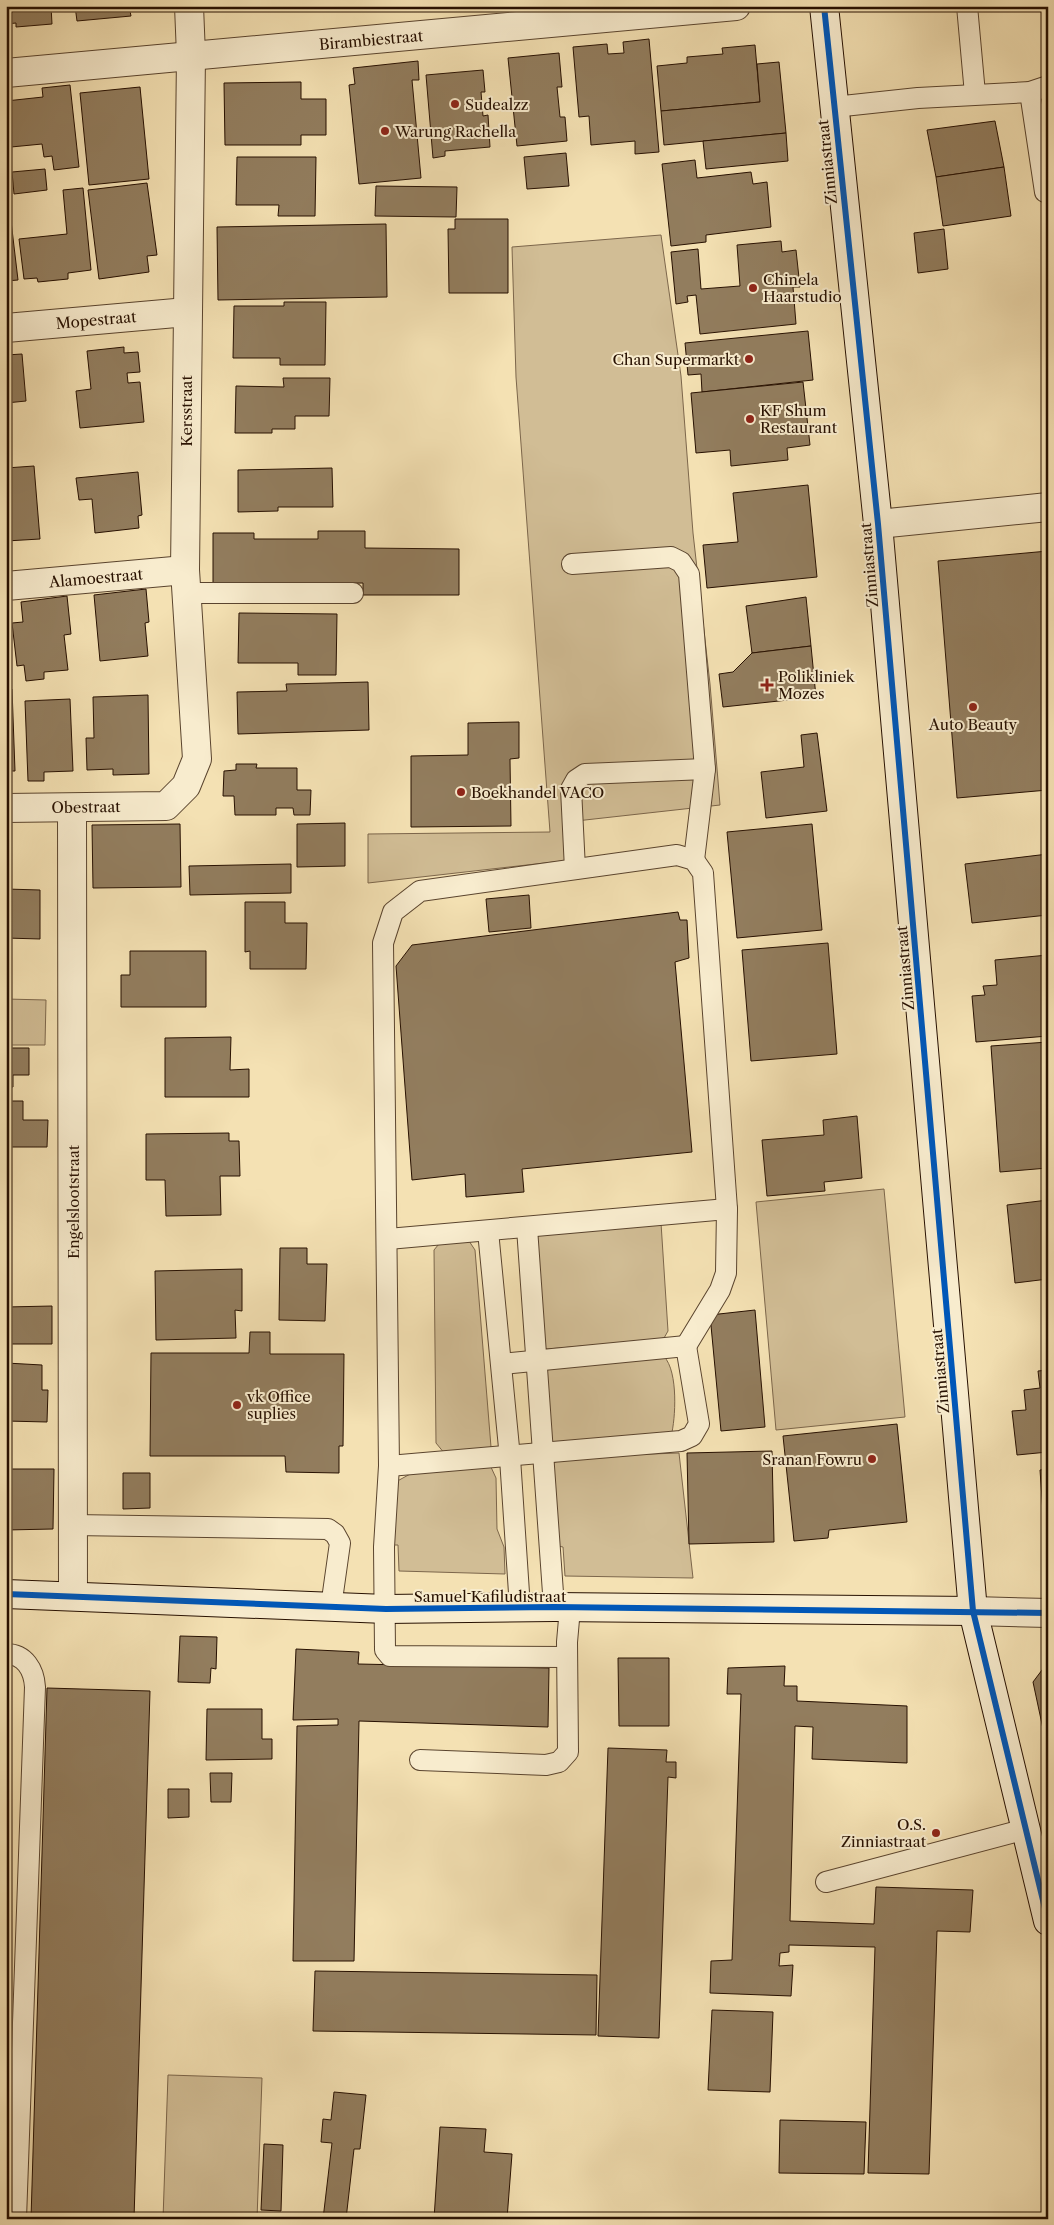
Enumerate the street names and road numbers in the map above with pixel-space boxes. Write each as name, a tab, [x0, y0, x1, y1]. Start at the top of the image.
street label: Birambiestraat	[318, 26, 424, 54]
street label: Zinniastraat	[813, 118, 841, 205]
street label: Mopestraat	[55, 307, 138, 333]
street label: Kersstraat	[177, 374, 196, 447]
street label: Zinniastraat	[856, 521, 882, 608]
street label: Alamoestraat	[47, 564, 144, 592]
street label: Obestraat	[51, 797, 121, 817]
street label: Zinniastraat	[892, 924, 918, 1011]
street label: Engelslootstraat	[64, 1144, 83, 1259]
street label: Zinniastraat	[927, 1327, 953, 1414]
street label: Samuel Kafiludistraat	[414, 1587, 567, 1606]

